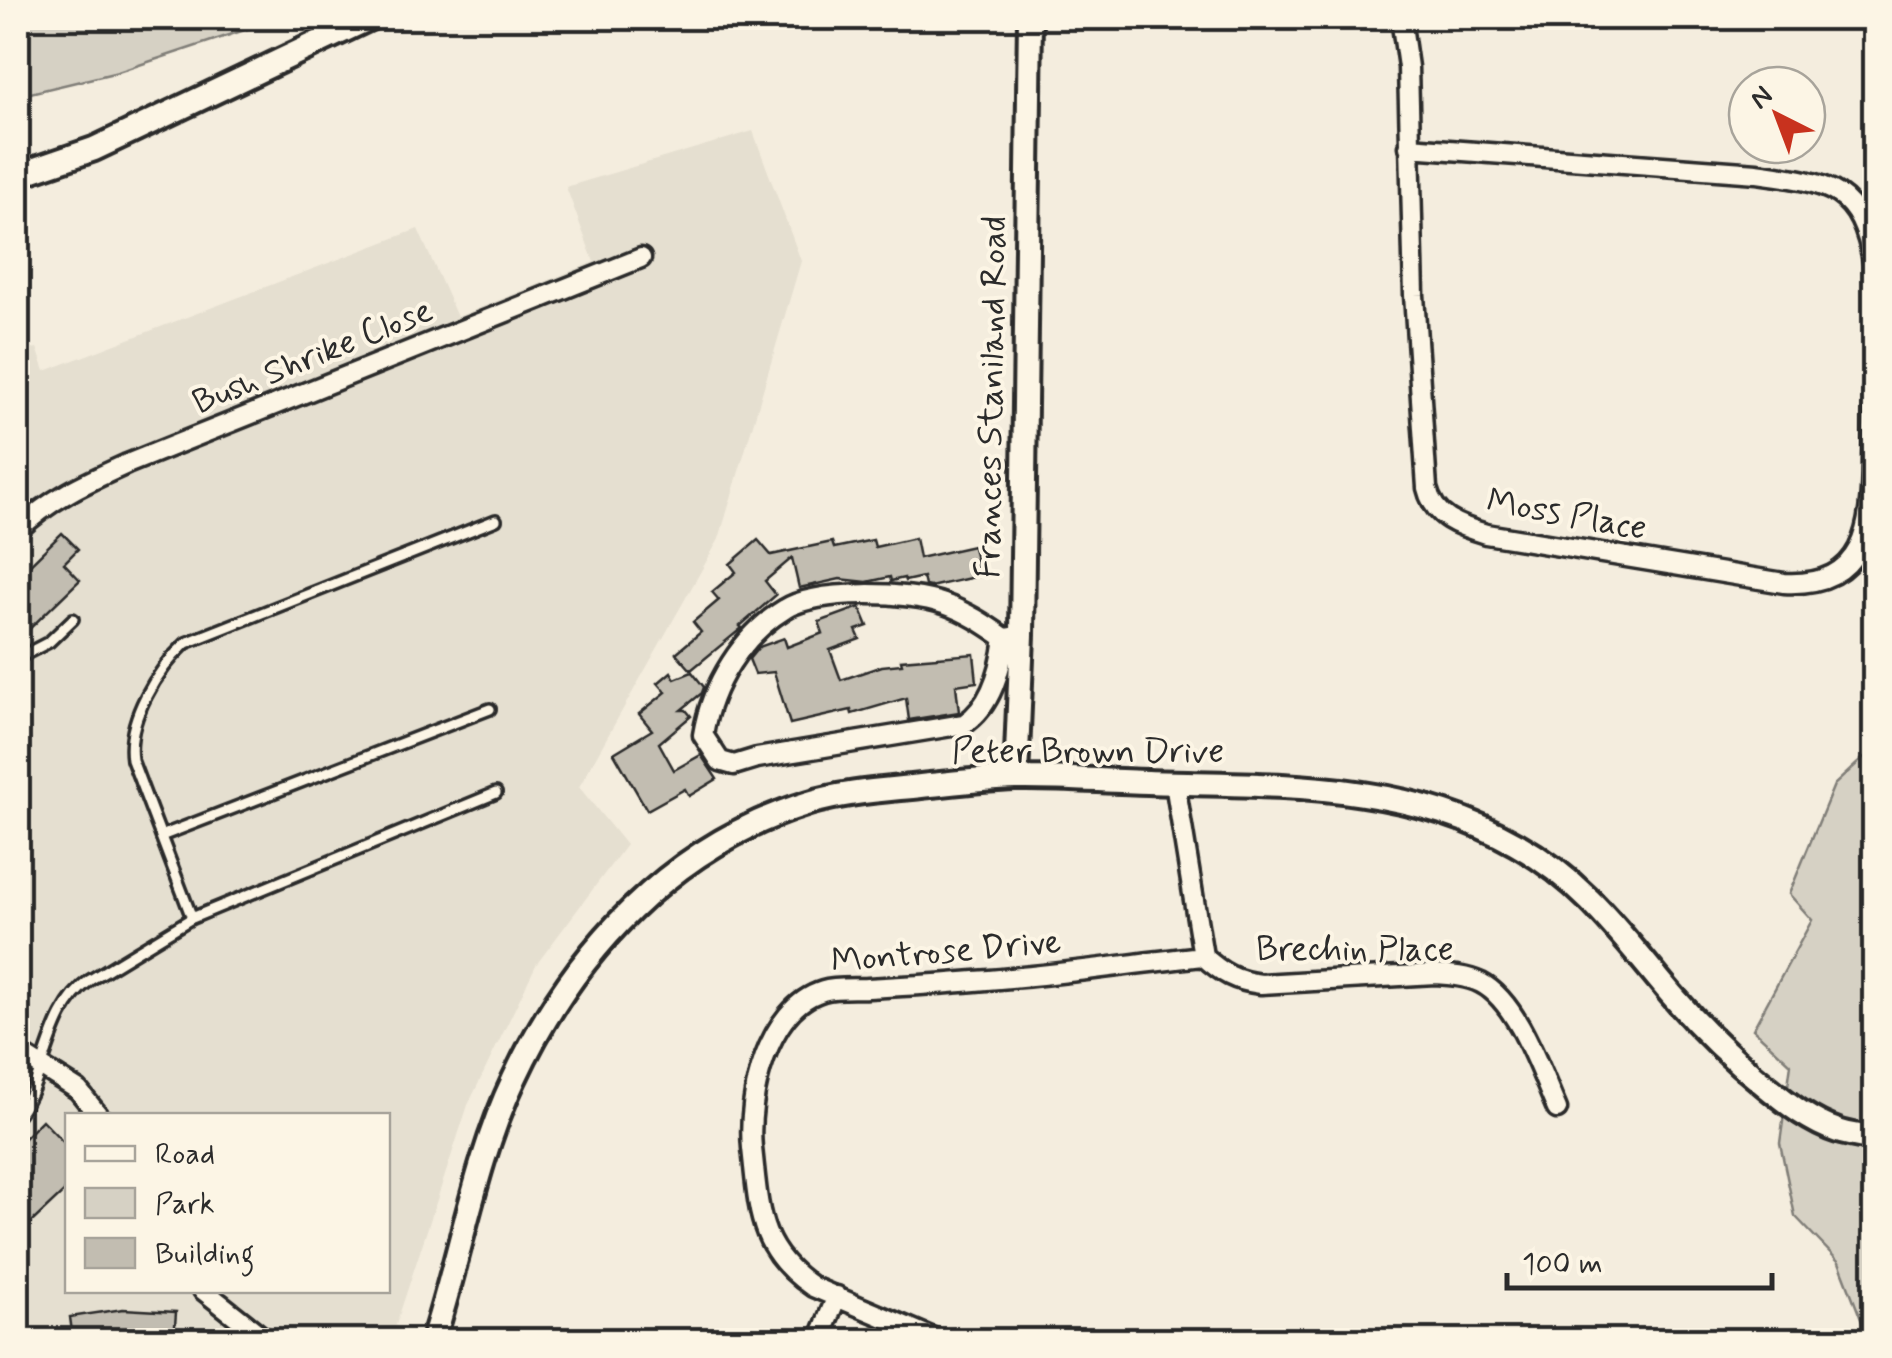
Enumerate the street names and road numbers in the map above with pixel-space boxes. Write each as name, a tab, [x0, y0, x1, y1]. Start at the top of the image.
street label: Frances Staniland Road	[966, 215, 1018, 579]
street label: Bush Shrike Close	[186, 288, 440, 426]
street label: Moss Place	[1483, 478, 1650, 552]
street label: Peter Brown Drive	[952, 729, 1224, 775]
street label: Montrose Drive	[829, 919, 1063, 985]
street label: Brechin Place	[1256, 927, 1454, 973]

